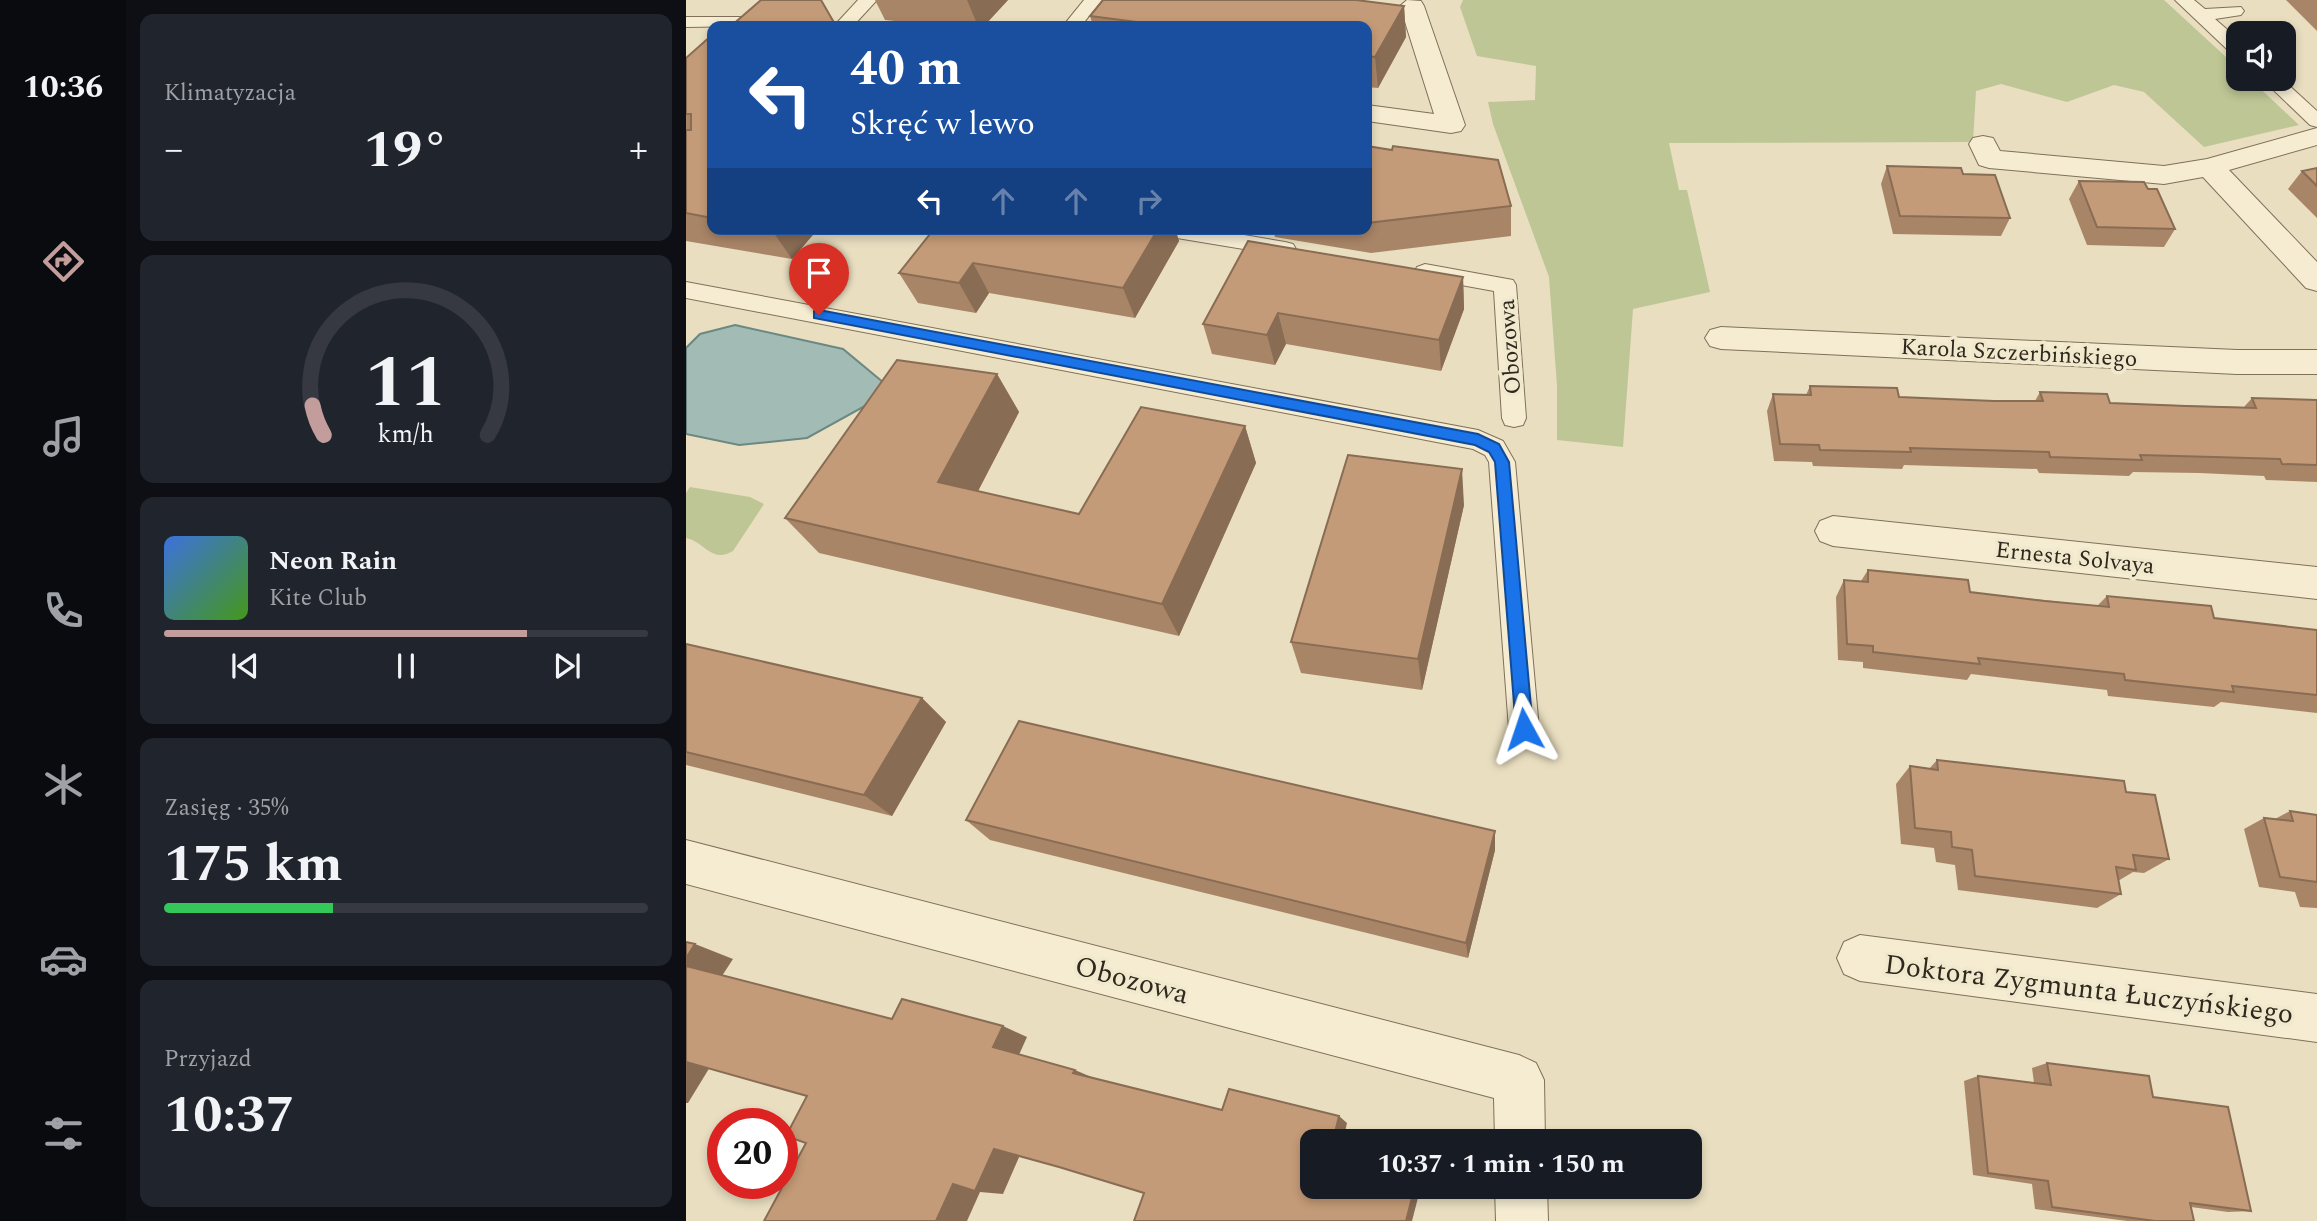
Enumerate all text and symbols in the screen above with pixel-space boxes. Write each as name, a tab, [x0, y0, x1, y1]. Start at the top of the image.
map controls	[2226, 21, 2296, 91]
button: sound	[2226, 21, 2296, 91]
text: 40 m	[850, 32, 961, 107]
icon: left	[735, 49, 826, 140]
text: 10:36	[23, 63, 103, 112]
text: Klimatyzacja	[164, 76, 296, 111]
text: Skręć w lewo	[850, 100, 1035, 149]
text: 19°	[364, 111, 448, 190]
text: −	[164, 121, 183, 179]
text: +	[629, 121, 648, 179]
icon: left	[911, 182, 949, 220]
icon: ahead	[984, 182, 1022, 220]
icon: ahead	[1057, 182, 1095, 220]
icon: right	[1130, 182, 1168, 220]
icon: directions	[39, 237, 88, 286]
pin	[789, 243, 849, 315]
icon: arrive	[800, 254, 838, 292]
street label: Obozowa	[1490, 298, 1531, 396]
text: 11	[365, 329, 447, 440]
street label: Karola Szczerbińskiego	[1900, 330, 2138, 377]
icon: music	[39, 412, 88, 461]
text: km/h	[378, 416, 434, 454]
street label: Ernesta Solvaya	[1994, 533, 2156, 584]
text: Neon Rain	[269, 541, 397, 581]
text: Kite Club	[269, 581, 367, 616]
icon: phone	[39, 586, 88, 635]
icon: previous	[226, 647, 264, 685]
icon: pause	[387, 647, 425, 685]
icon: next	[548, 647, 586, 685]
position arrow	[1487, 692, 1561, 766]
icon: climate	[39, 760, 88, 809]
text: Zasięg · 35%	[164, 791, 288, 826]
text: 175 km	[164, 825, 343, 904]
icon: car	[39, 935, 88, 984]
street label: Doktora Zygmunta Łuczyńskiego	[1882, 943, 2296, 1036]
street label: Obozowa	[1070, 945, 1194, 1016]
text: Przyjazd	[164, 1042, 252, 1077]
text: 10:37	[164, 1076, 295, 1155]
speed limit sign: 20	[707, 1108, 798, 1199]
icon: filters	[39, 1109, 88, 1158]
text: 10:37 · 1 min · 150 m	[1377, 1144, 1625, 1184]

